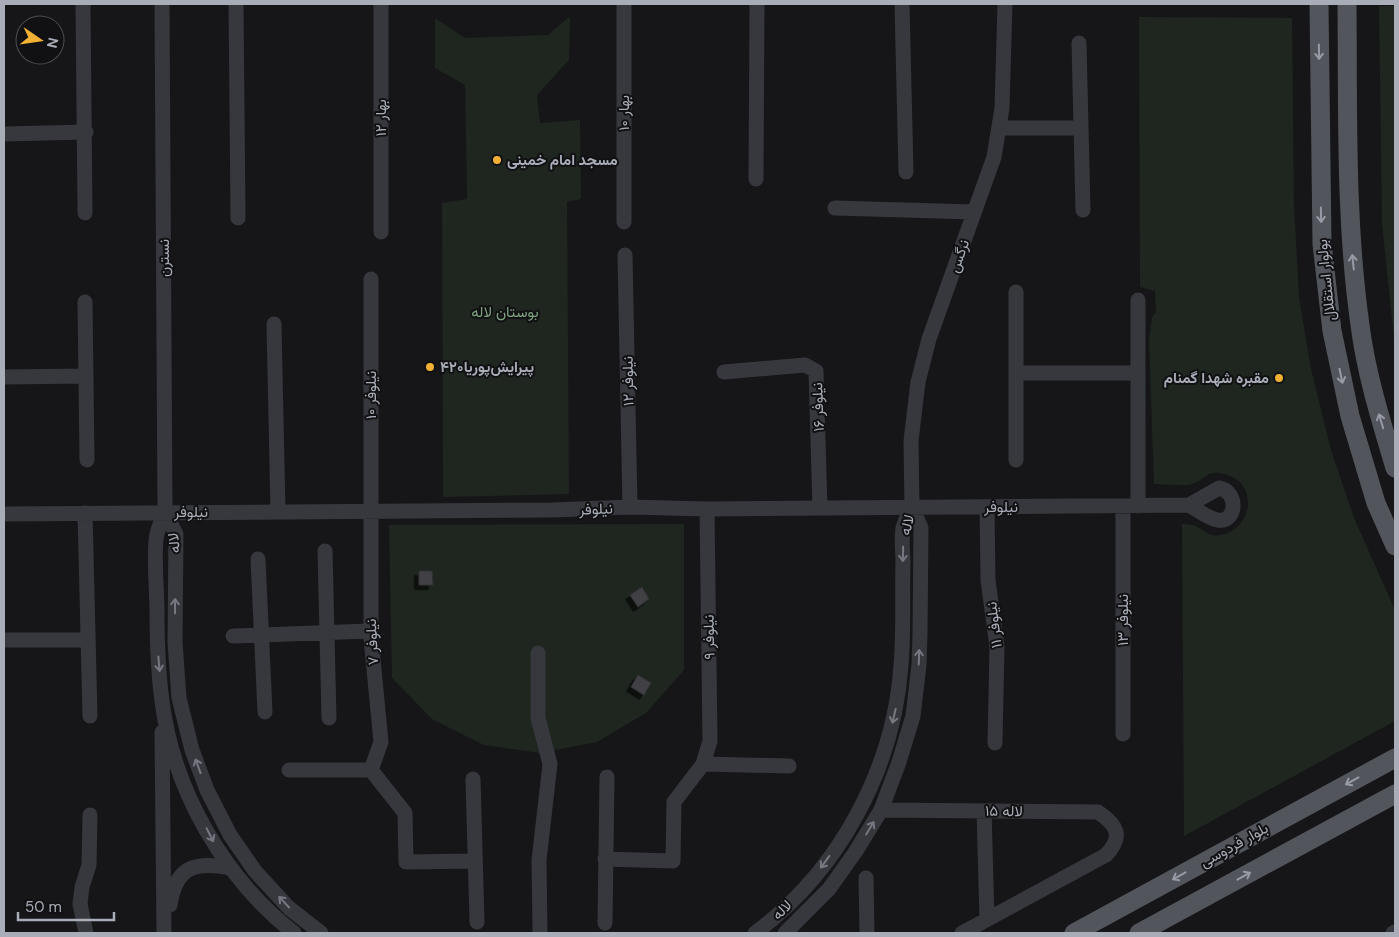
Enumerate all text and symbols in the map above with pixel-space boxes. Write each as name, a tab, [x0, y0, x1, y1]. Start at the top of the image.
north arrow	[15, 15, 65, 65]
text: N	[43, 36, 63, 50]
one-way arrow	[1314, 44, 1324, 60]
street label: بهار ۱۰	[614, 95, 634, 131]
street label: بهار ۱۲	[371, 99, 391, 137]
place label: مسجد امام خمینی	[507, 150, 618, 170]
marker: مسجد امام خمینی	[491, 154, 503, 166]
one-way arrow	[1316, 206, 1326, 223]
street label: نرگس	[944, 237, 974, 275]
street label: بولوار استقلال	[1312, 238, 1340, 322]
street label: نسترن	[154, 239, 174, 277]
one-way arrow	[1348, 254, 1358, 270]
park label: بوستان لاله	[471, 302, 539, 322]
street label: نیلوفر ۱۲	[618, 356, 638, 406]
place label: پیرایش‌پوریا۴۲۰	[440, 357, 534, 377]
marker: پیرایش‌پوریا۴۲۰	[424, 361, 436, 373]
one-way arrow	[1337, 367, 1346, 383]
place label: مقبره شهدا گمنام	[1164, 368, 1269, 388]
street label: نیلوفر ۱۰	[361, 371, 381, 419]
marker: مقبره شهدا گمنام	[1273, 372, 1285, 384]
street label: نیلوفر ۱۶	[807, 382, 829, 432]
one-way arrow	[1376, 414, 1386, 430]
street label: نیلوفر	[983, 497, 1018, 517]
street label: نیلوفر	[578, 498, 613, 520]
street label: نیلوفر	[173, 502, 208, 522]
street label: لاله	[895, 512, 919, 538]
street label: لاله	[163, 532, 185, 554]
one-way arrow	[898, 546, 908, 562]
street label: نیلوفر ۱۳	[1113, 594, 1133, 646]
one-way arrow	[170, 598, 180, 614]
street label: نیلوفر ۱۱	[981, 601, 1007, 649]
street label: نیلوفر ۹	[699, 614, 719, 660]
street label: نیلوفر ۷	[361, 618, 383, 666]
one-way arrow	[914, 649, 924, 666]
one-way arrow	[154, 656, 164, 672]
one-way arrow	[889, 708, 898, 724]
one-way arrow	[193, 759, 202, 774]
one-way arrow	[1345, 776, 1360, 786]
street label: لاله ۱۵	[985, 801, 1023, 821]
street label: بلوار فردوسی	[1196, 818, 1272, 872]
one-way arrow	[865, 822, 875, 836]
one-way arrow	[206, 827, 215, 842]
one-way arrow	[820, 855, 831, 868]
one-way arrow	[1172, 871, 1187, 881]
one-way arrow	[1236, 871, 1250, 881]
scale bar	[18, 890, 114, 922]
one-way arrow	[278, 896, 290, 909]
street label: لاله	[768, 896, 796, 924]
text: 50 m	[25, 897, 62, 917]

